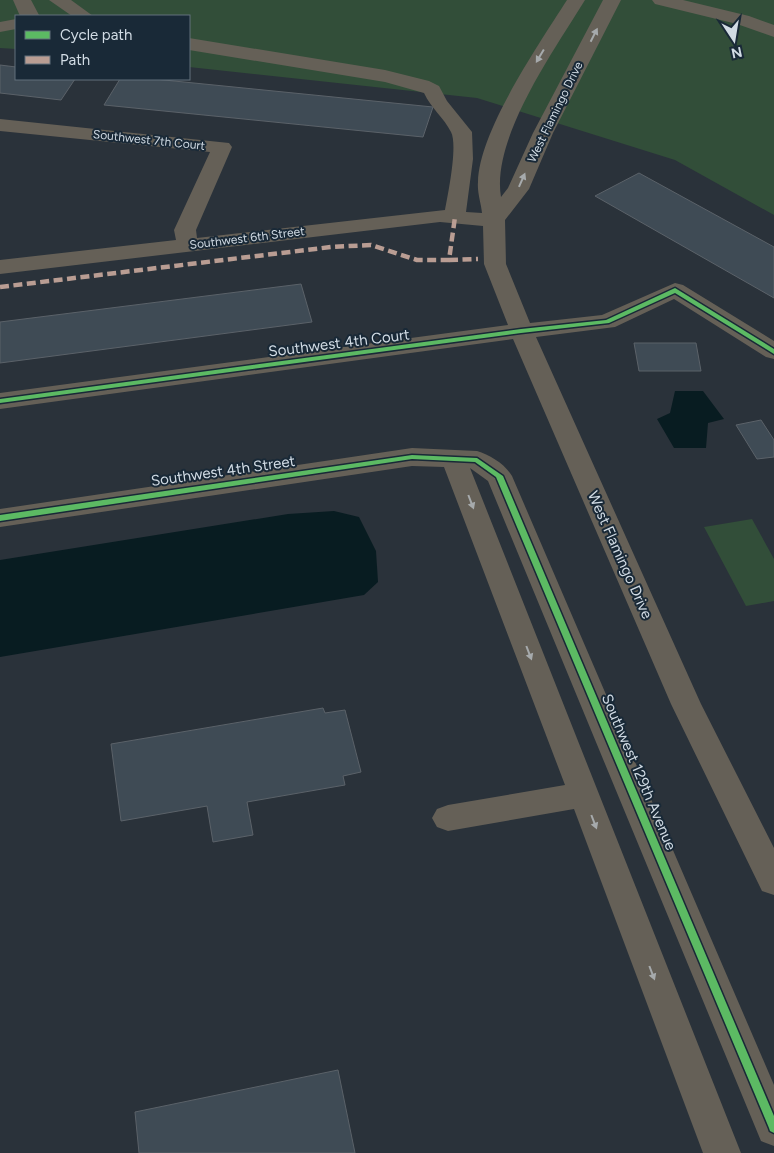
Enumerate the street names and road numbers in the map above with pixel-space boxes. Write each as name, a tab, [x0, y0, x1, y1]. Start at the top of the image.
street label: West Flamingo Drive	[525, 59, 586, 165]
street label: Southwest 7th Court	[92, 127, 206, 153]
street label: Southwest 6th Street	[189, 224, 306, 252]
street label: Southwest 4th Court	[267, 325, 411, 361]
street label: Southwest 4th Street	[150, 452, 297, 490]
street label: West Flamingo Drive	[584, 488, 656, 622]
street label: Southwest 129th Avenue	[598, 691, 680, 853]

